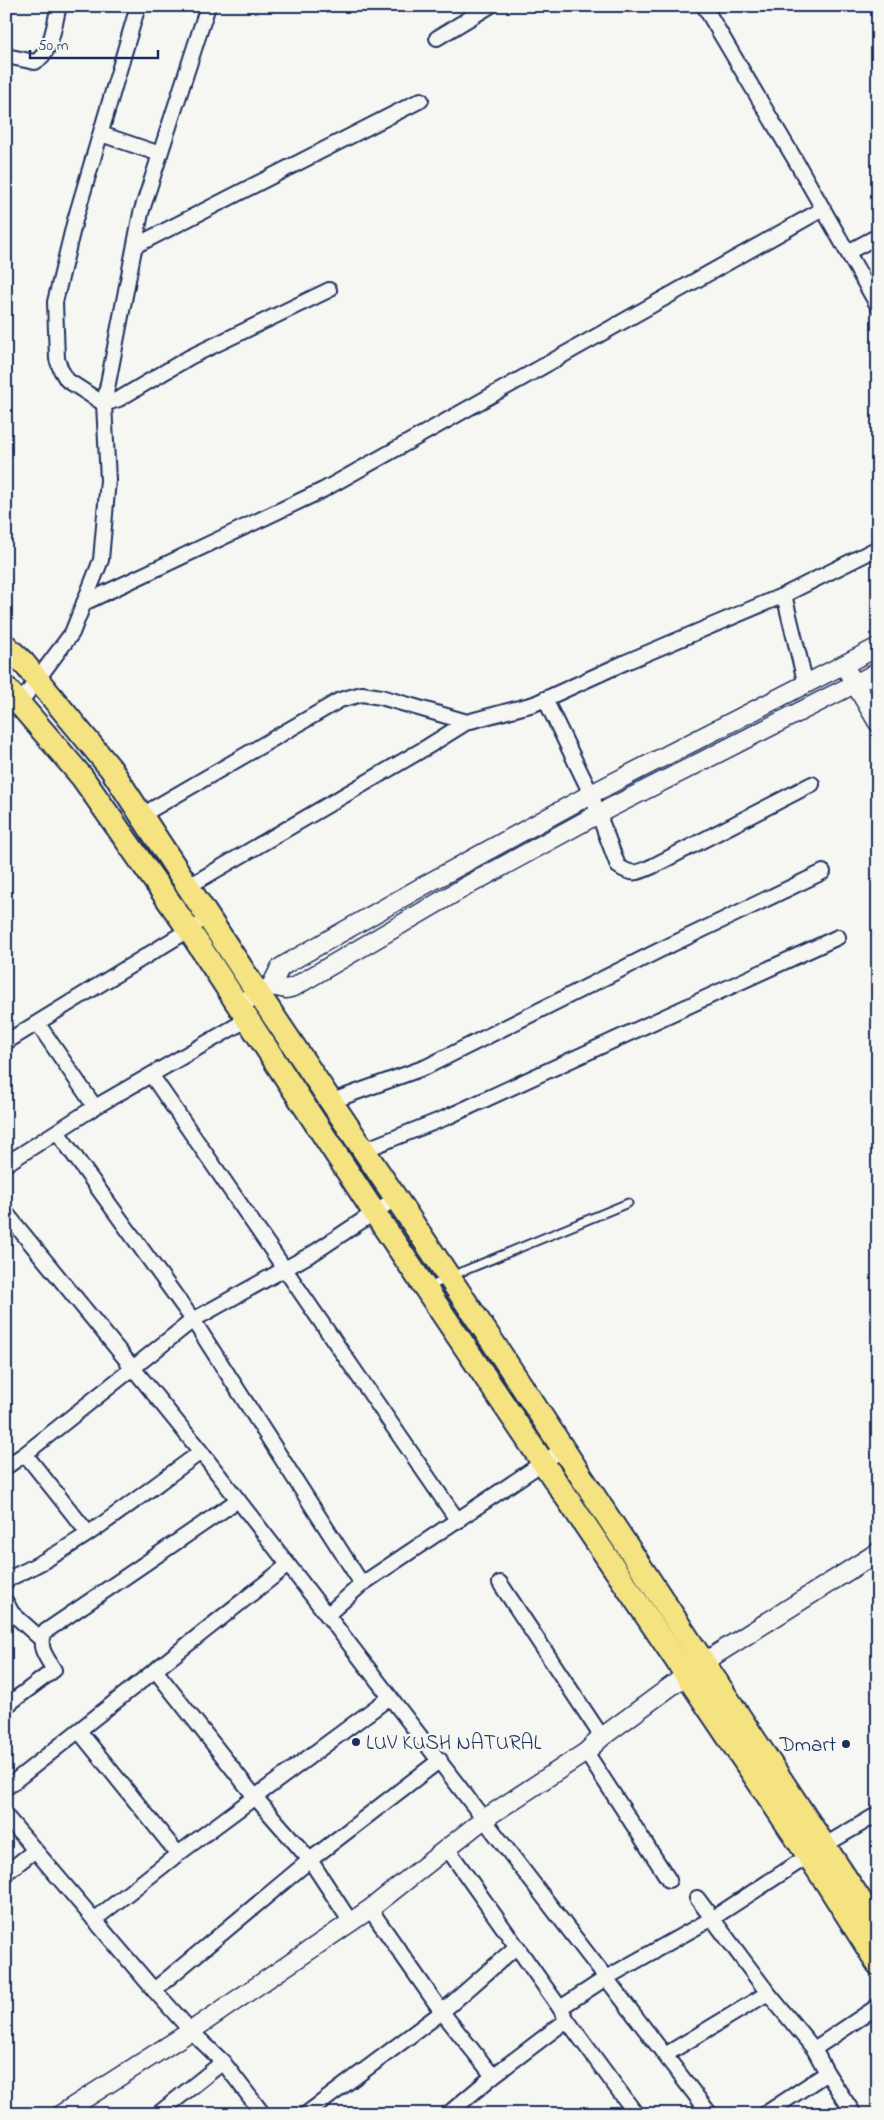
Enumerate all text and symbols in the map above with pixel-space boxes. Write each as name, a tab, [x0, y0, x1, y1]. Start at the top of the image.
scale bar	[30, 28, 158, 60]
text: 50 m	[38, 35, 69, 57]
place label: LUV KUSH NATURAL	[366, 1729, 542, 1759]
place label: Dmart	[778, 1731, 836, 1761]
marker: LUV KUSH NATURAL	[350, 1736, 362, 1748]
marker: Dmart	[840, 1738, 852, 1750]

